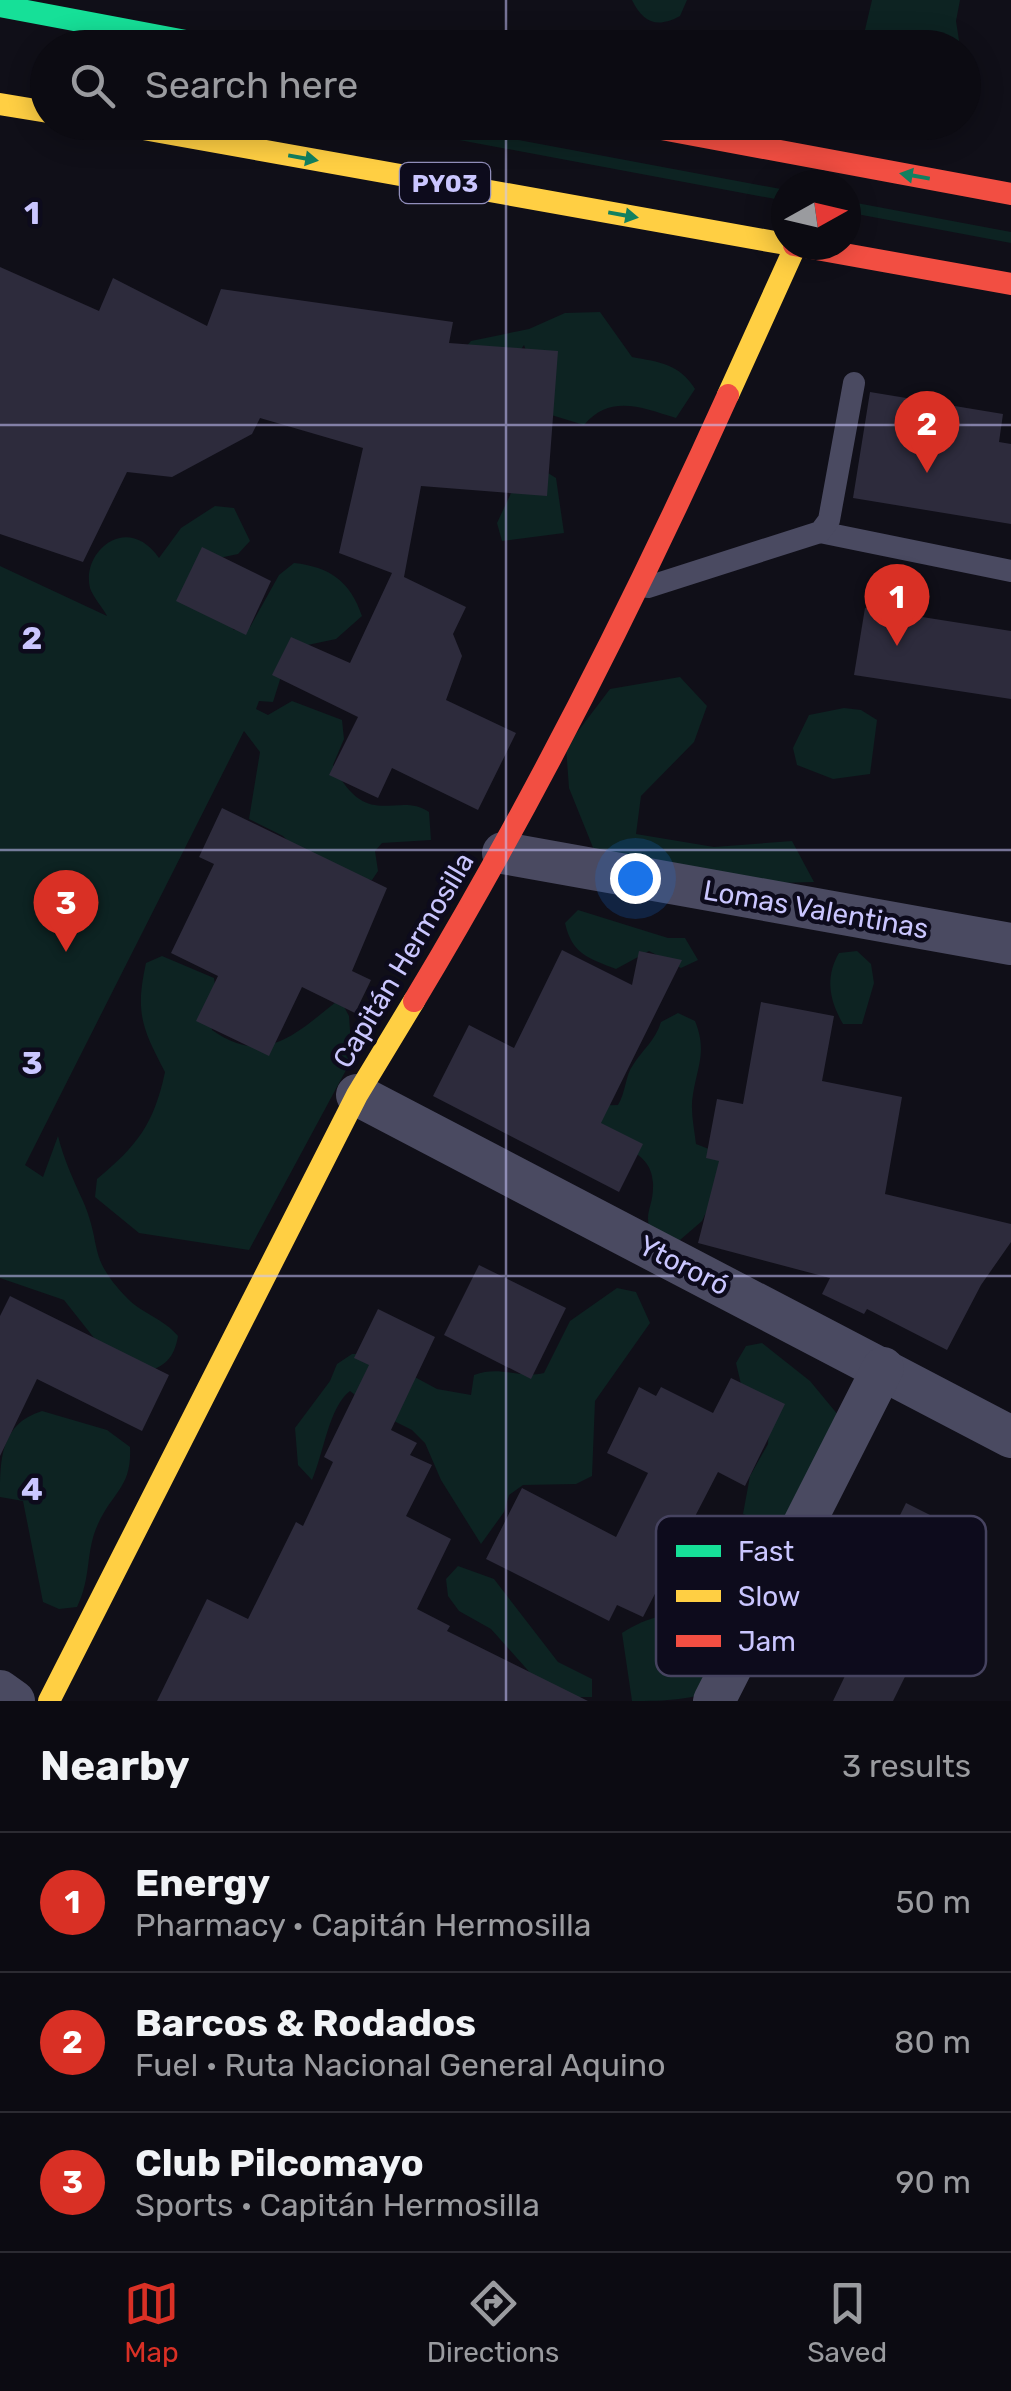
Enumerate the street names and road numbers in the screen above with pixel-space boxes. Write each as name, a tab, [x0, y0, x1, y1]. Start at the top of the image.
road number: PY03	[400, 163, 490, 203]
street label: Capitán Hermosilla	[326, 847, 481, 1074]
street label: Lomas Valentinas	[701, 873, 931, 946]
street label: Ytororó	[633, 1229, 735, 1302]

